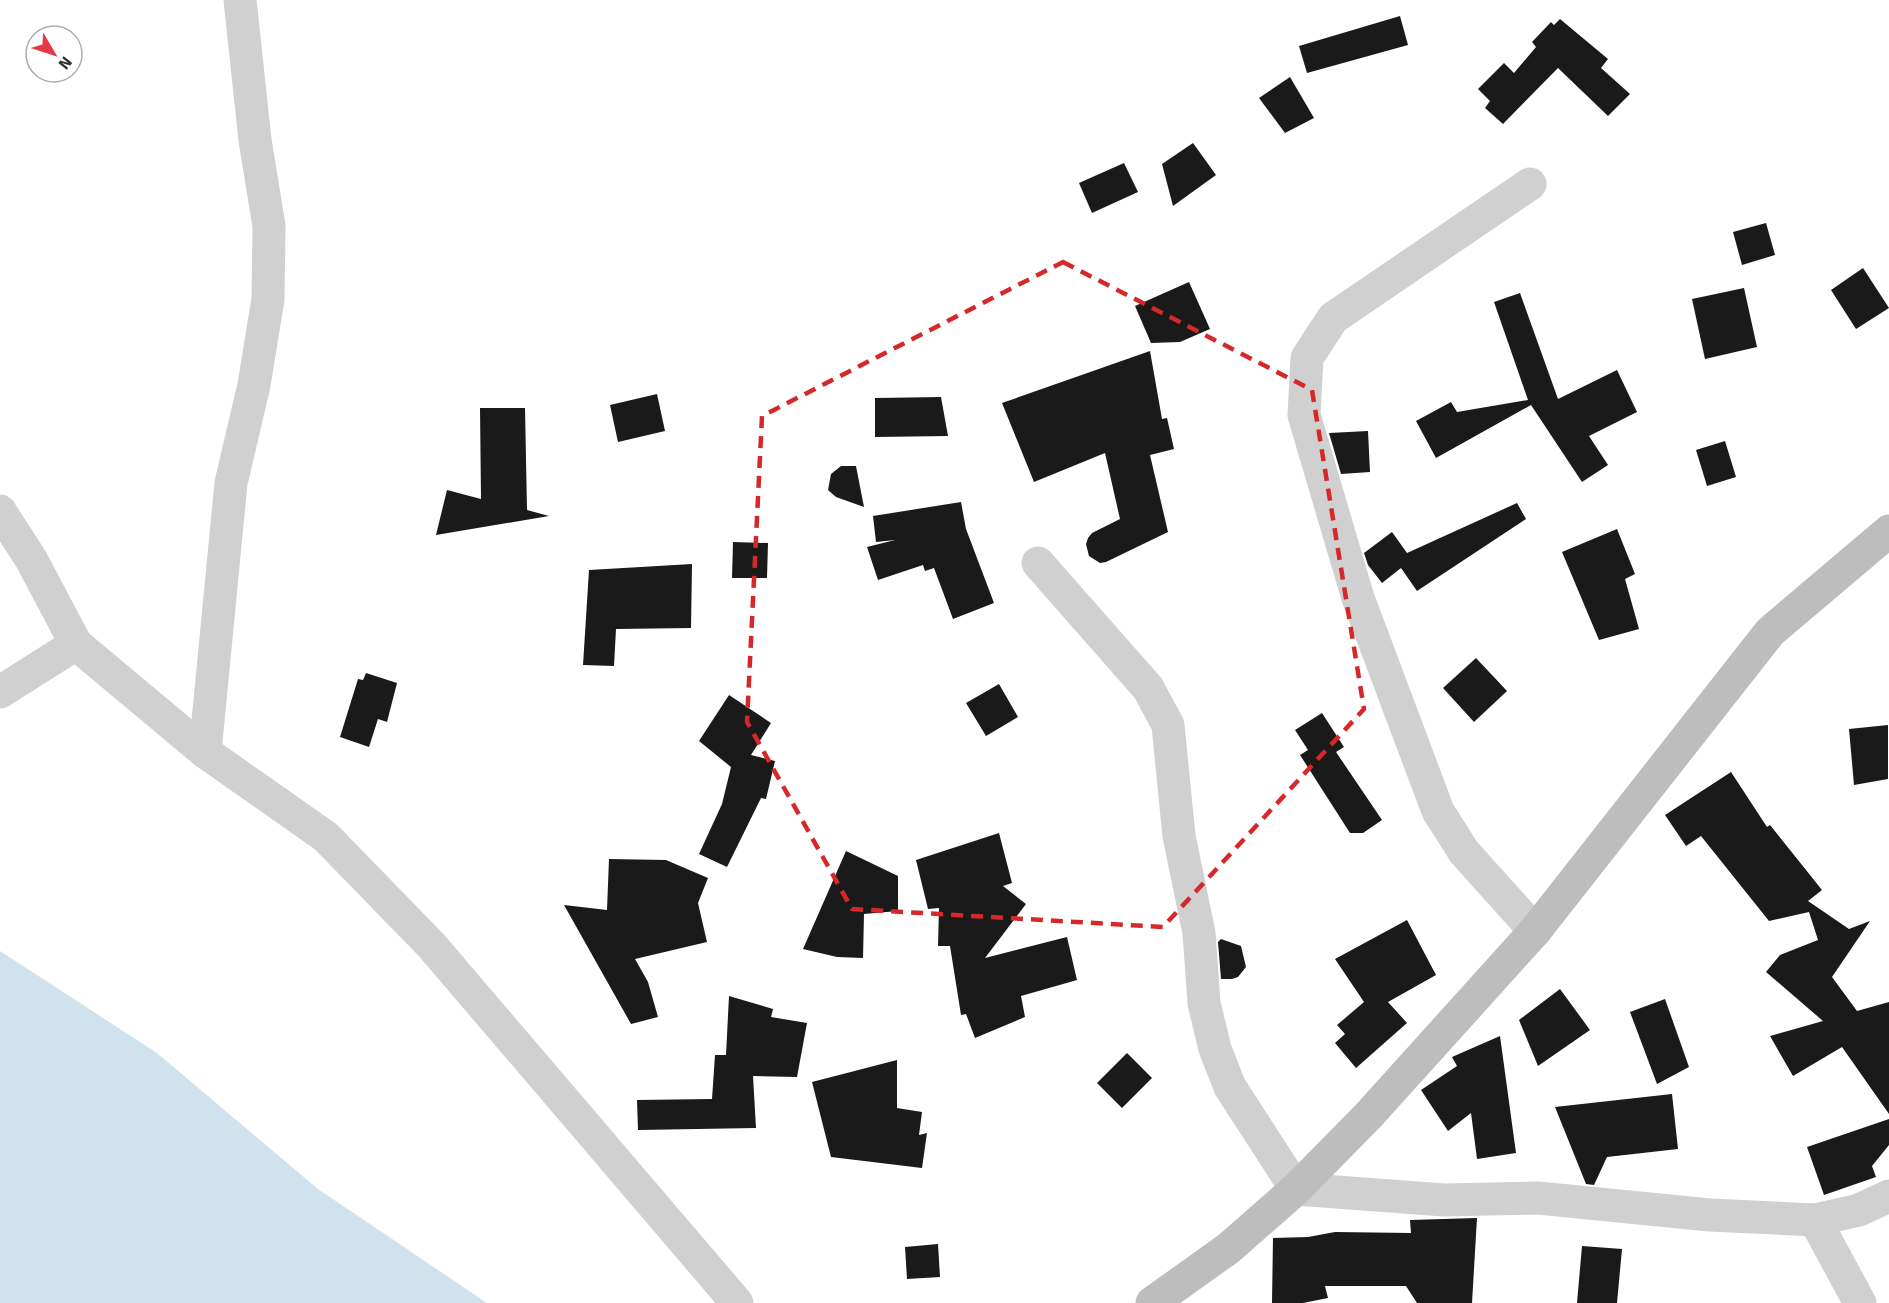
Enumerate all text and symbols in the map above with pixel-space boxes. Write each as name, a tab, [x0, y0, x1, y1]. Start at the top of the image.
north arrow	[24, 24, 84, 84]
text: N	[54, 52, 76, 73]

